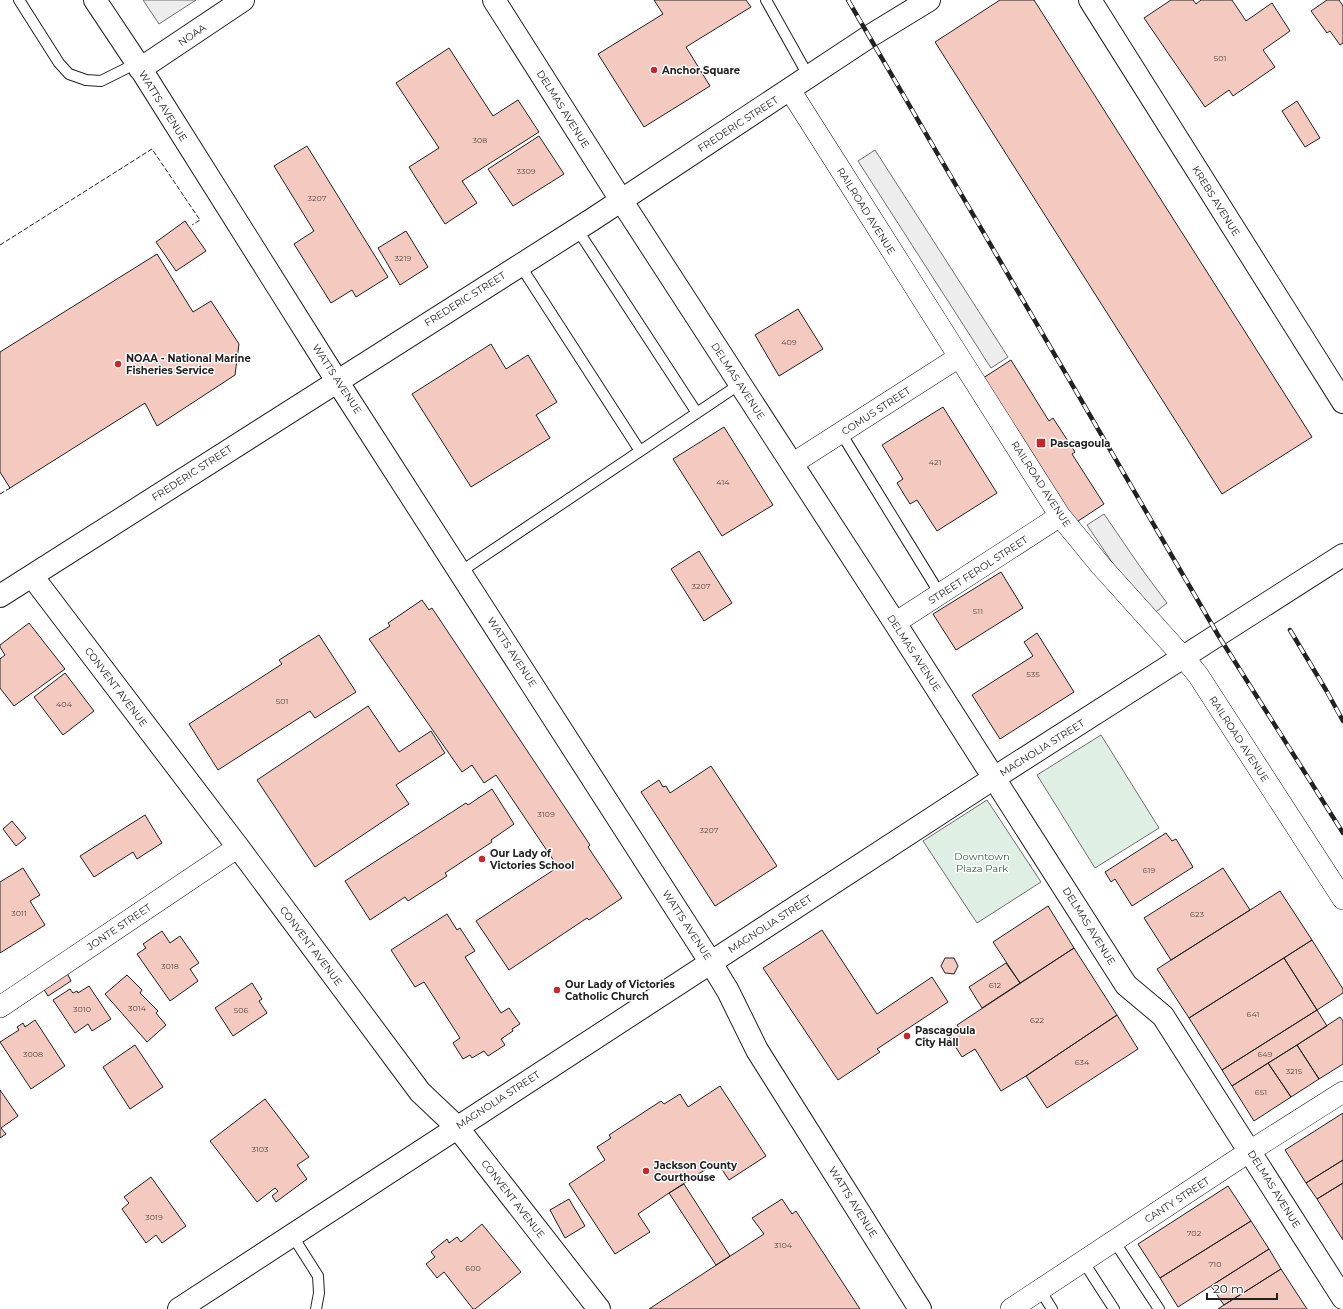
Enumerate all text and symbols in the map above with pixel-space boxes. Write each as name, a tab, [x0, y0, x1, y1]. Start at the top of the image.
street label: NOAA	[176, 21, 209, 49]
house number: 501	[1214, 53, 1226, 63]
place label: Anchor Square	[661, 64, 740, 77]
marker: Anchor Square	[649, 65, 659, 75]
street label: WATTS AVENUE	[136, 68, 190, 144]
street label: DELMAS AVENUE	[534, 68, 592, 151]
street label: FREDERIC STREET	[695, 93, 781, 155]
house number: 308	[473, 135, 487, 145]
street label: KREBS AVENUE	[1189, 163, 1243, 239]
street label: RAILROAD AVENUE	[834, 165, 898, 257]
house number: 3309	[516, 166, 536, 176]
house number: 3207	[308, 193, 327, 203]
house number: 3219	[395, 253, 412, 263]
street label: FREDERIC STREET	[422, 269, 508, 329]
house number: 409	[781, 337, 797, 347]
street label: DELMAS AVENUE	[708, 340, 768, 422]
street label: WATTS AVENUE	[310, 342, 365, 417]
place label: NOAA - National Marine Fisheries Service	[126, 352, 251, 377]
marker: NOAA - National Marine Fisheries Service	[113, 359, 123, 369]
street label: COMUS STREET	[839, 384, 913, 438]
marker: Pascagoula	[1035, 437, 1047, 449]
place label: Pascagoula	[1050, 437, 1110, 450]
street label: RAILROAD AVENUE	[1008, 439, 1074, 530]
street label: FREDERIC STREET	[149, 442, 235, 504]
house number: 421	[929, 457, 941, 467]
house number: 414	[716, 477, 730, 487]
street label: STREET FEROL STREET	[926, 533, 1030, 607]
house number: 3207	[692, 581, 711, 591]
house number: 511	[973, 606, 983, 616]
street label: DELMAS AVENUE	[884, 612, 944, 694]
street label: WATTS AVENUE	[485, 615, 540, 690]
street label: CONVENT AVENUE	[82, 645, 150, 730]
house number: 535	[1026, 669, 1040, 679]
street label: RAILROAD AVENUE	[1206, 694, 1272, 785]
house number: 501	[276, 696, 288, 706]
house number: 404	[56, 699, 73, 709]
street label: MAGNOLIA STREET	[997, 716, 1087, 779]
house number: 3109	[537, 809, 555, 819]
house number: 3207	[700, 825, 719, 835]
place label: Our Lady of Victories School	[489, 847, 574, 872]
park label: Downtown Plaza Park	[954, 850, 1010, 875]
marker: Our Lady of Victories School	[477, 854, 487, 864]
house number: 619	[1143, 865, 1155, 875]
street label: DELMAS AVENUE	[1060, 885, 1118, 968]
street label: WATTS AVENUE	[660, 888, 715, 963]
street label: MAGNOLIA STREET	[725, 892, 815, 956]
street label: JONTE STREET	[84, 901, 154, 954]
street label: CONVENT AVENUE	[277, 904, 345, 989]
house number: 3011	[11, 908, 27, 918]
house number: 623	[1190, 909, 1204, 919]
house number: 3018	[161, 961, 179, 971]
place label: Our Lady of Victories Catholic Church	[565, 978, 675, 1003]
house number: 612	[989, 980, 1002, 990]
marker: Our Lady of Victories Catholic Church	[552, 985, 562, 995]
house number: 3014	[128, 1003, 147, 1013]
house number: 3010	[73, 1004, 91, 1014]
house number: 506	[234, 1005, 248, 1015]
house number: 641	[1247, 1009, 1259, 1019]
house number: 622	[1030, 1015, 1044, 1025]
place label: Pascagoula City Hall	[915, 1024, 975, 1049]
marker: Pascagoula City Hall	[902, 1031, 912, 1041]
house number: 3008	[23, 1049, 43, 1059]
house number: 649	[1258, 1049, 1273, 1059]
house number: 634	[1075, 1057, 1090, 1067]
house number: 3215	[1286, 1066, 1303, 1076]
street label: MAGNOLIA STREET	[453, 1068, 543, 1132]
house number: 651	[1255, 1087, 1267, 1097]
house number: 3103	[251, 1144, 269, 1154]
street label: DELMAS AVENUE	[1245, 1148, 1303, 1231]
street label: CONVENT AVENUE	[478, 1157, 548, 1241]
place label: Jackson County Courthouse	[653, 1159, 738, 1184]
street label: WATTS AVENUE	[826, 1164, 880, 1240]
marker: Jackson County Courthouse	[641, 1166, 651, 1176]
street label: CANTY STREET	[1142, 1174, 1212, 1226]
house number: 3019	[145, 1212, 163, 1222]
house number: 702	[1187, 1228, 1202, 1238]
house number: 3104	[774, 1240, 793, 1250]
house number: 710	[1209, 1259, 1221, 1269]
house number: 600	[465, 1263, 481, 1273]
scale bar	[1207, 1275, 1277, 1301]
text: 20 m	[1213, 1281, 1244, 1296]

